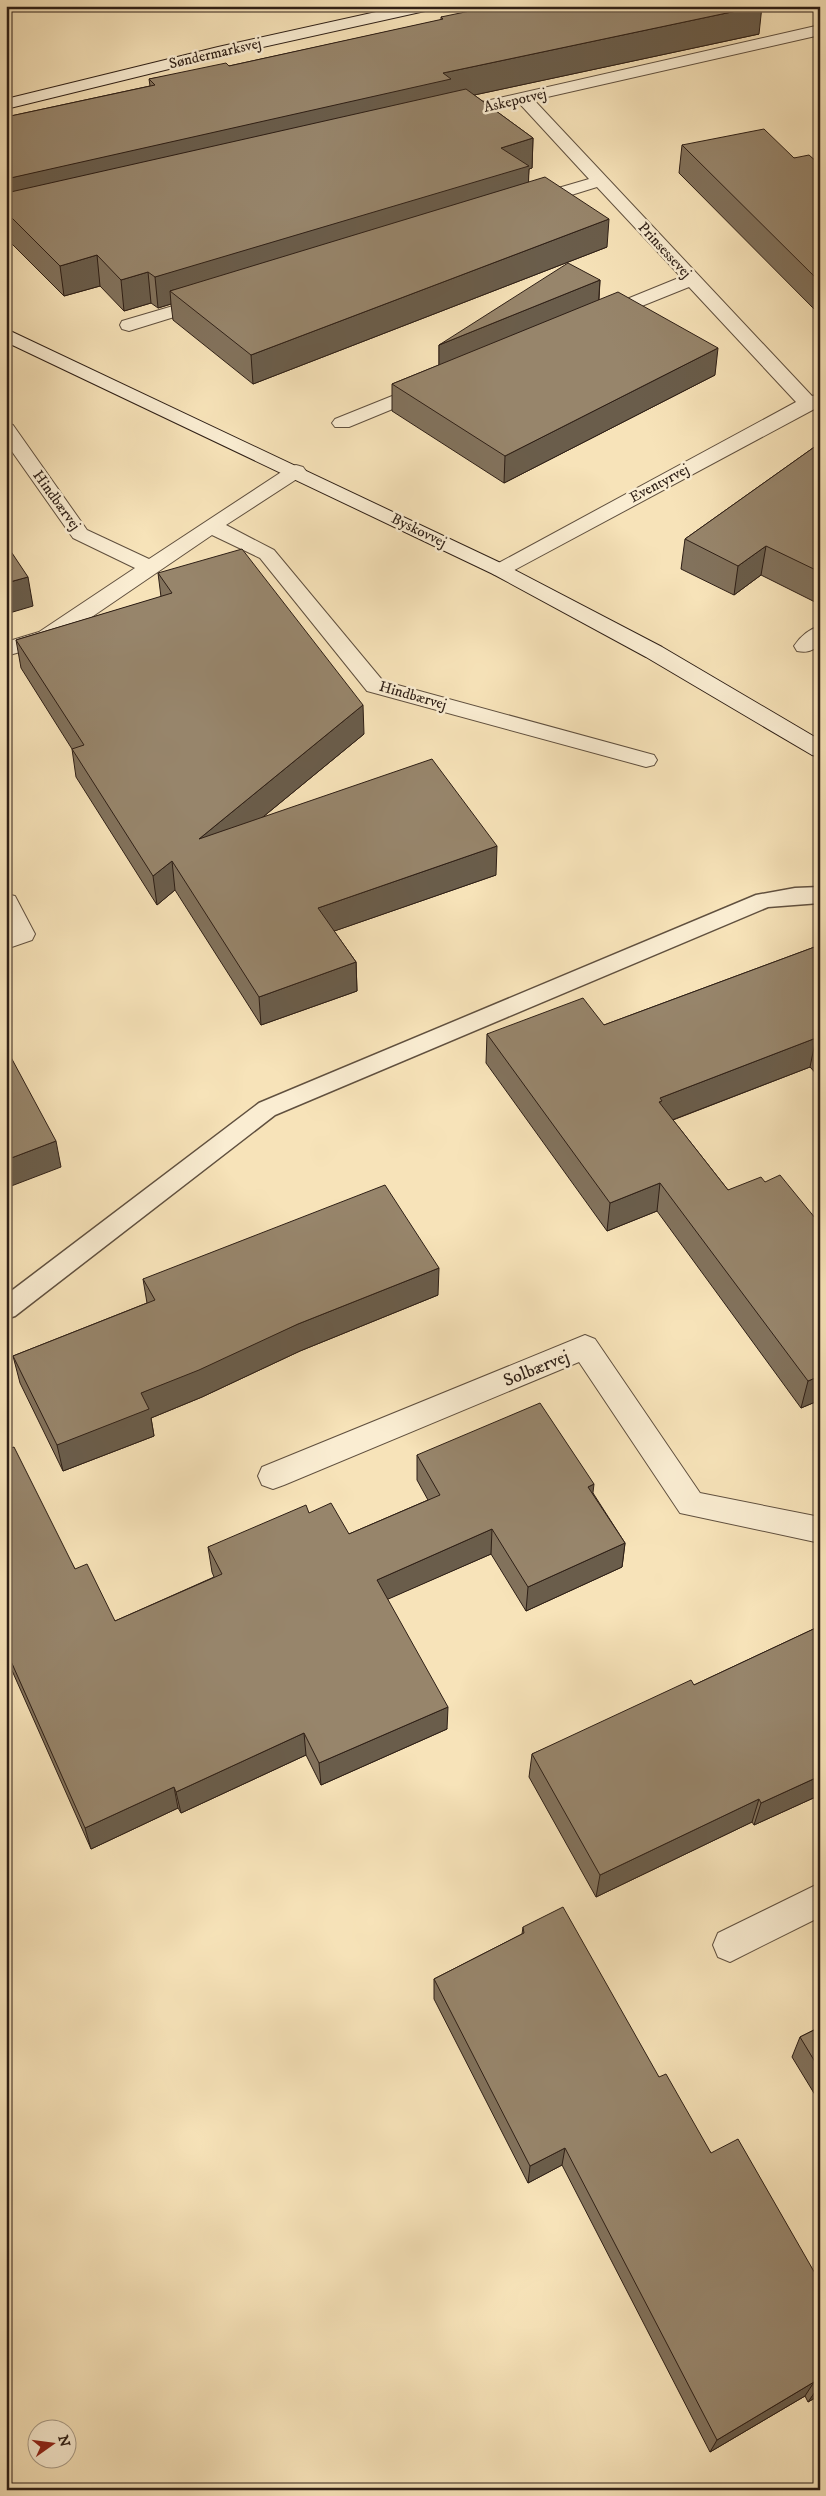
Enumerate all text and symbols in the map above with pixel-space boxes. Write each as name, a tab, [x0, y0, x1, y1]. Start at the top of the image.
street label: Søndermarksvej	[167, 34, 263, 73]
street label: Askepotvej	[482, 84, 548, 117]
street label: Prinsessevej	[634, 218, 695, 282]
street label: Eventyrvej	[626, 460, 692, 507]
street label: Hindbærvej	[28, 467, 85, 534]
street label: Byskovvej	[388, 509, 450, 552]
street label: Hindbærvej	[377, 677, 449, 714]
street label: Solbærvej	[500, 1346, 572, 1392]
north arrow	[28, 2418, 78, 2468]
text: N	[54, 2433, 74, 2449]

